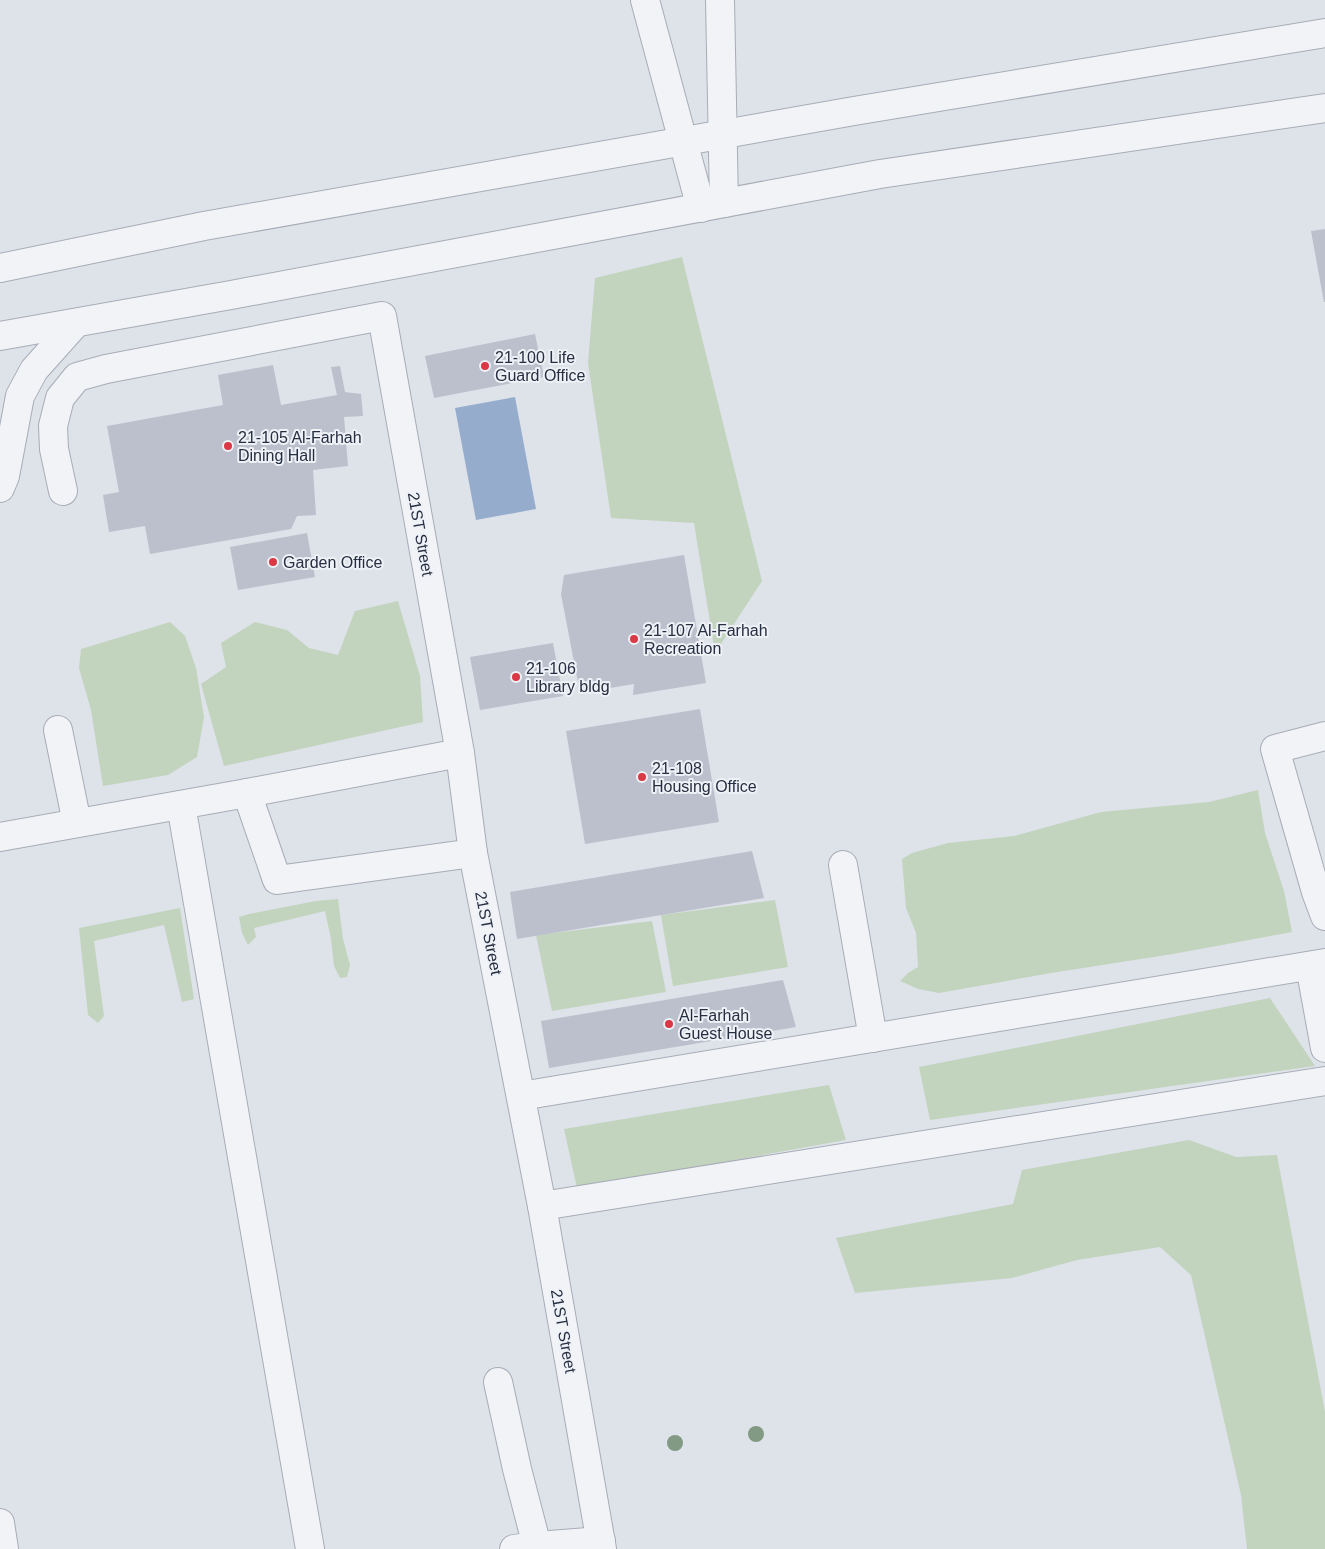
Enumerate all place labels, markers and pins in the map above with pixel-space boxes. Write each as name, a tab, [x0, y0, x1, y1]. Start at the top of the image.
place label: 21-100 Life Guard Office	[495, 349, 586, 384]
marker: 21-100 Life Guard Office	[479, 360, 491, 372]
place label: 21-105 Al-Farhah Dining Hall	[238, 429, 362, 464]
marker: 21-105 Al-Farhah Dining Hall	[222, 440, 234, 452]
place label: Garden Office	[283, 554, 382, 571]
marker: Garden Office	[267, 556, 279, 568]
place label: 21-107 Al-Farhah Recreation	[644, 622, 768, 657]
marker: 21-107 Al-Farhah Recreation	[628, 633, 640, 645]
place label: 21-106 Library bldg	[526, 660, 610, 695]
marker: 21-106 Library bldg	[510, 671, 522, 683]
place label: 21-108 Housing Office	[652, 760, 757, 795]
marker: 21-108 Housing Office	[636, 771, 648, 783]
place label: Al-Farhah Guest House	[679, 1007, 772, 1042]
marker: Al-Farhah Guest House	[663, 1018, 675, 1030]

